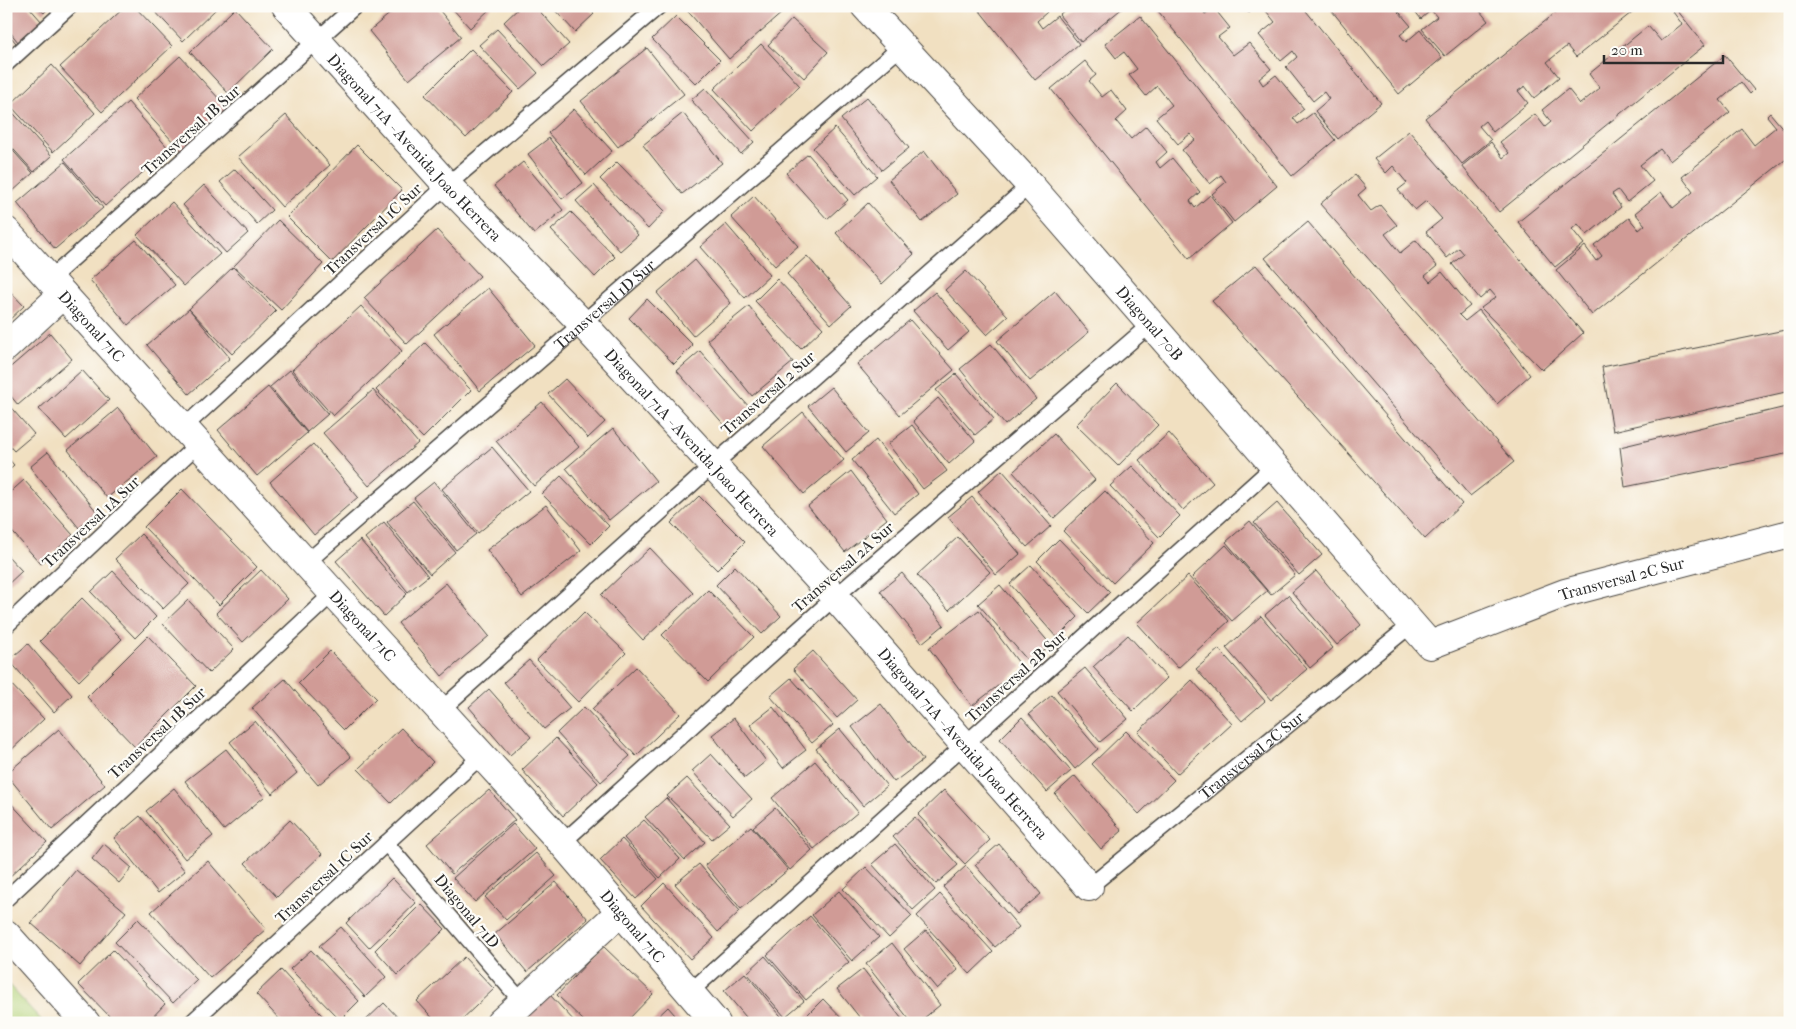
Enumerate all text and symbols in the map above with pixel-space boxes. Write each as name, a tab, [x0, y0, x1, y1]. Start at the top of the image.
scale bar	[1604, 32, 1722, 64]
text: 20 m	[1611, 41, 1643, 59]
street label: Diagonal 71A - Avenida Joao Herrera	[324, 49, 506, 245]
street label: Transversal 1B Sur	[138, 81, 244, 179]
street label: Transversal 1C Sur	[320, 179, 426, 279]
street label: Transversal 1D Sur	[550, 255, 659, 353]
street label: Diagonal 70B	[1112, 282, 1187, 364]
street label: Diagonal 71C	[55, 286, 129, 366]
street label: Diagonal 71A - Avenida Joao Herrera	[601, 345, 784, 540]
street label: Transversal 2 Sur	[717, 347, 819, 439]
street label: Transversal 1A Sur	[38, 472, 144, 572]
street label: Transversal 2A Sur	[788, 517, 898, 616]
street label: Transversal 2C Sur	[1556, 553, 1687, 604]
street label: Diagonal 71C	[326, 586, 400, 665]
street label: Transversal 2B Sur	[962, 626, 1070, 726]
street label: Diagonal 71A - Avenida Joao Herrera	[874, 643, 1052, 843]
street label: Transversal 1B Sur	[104, 683, 210, 783]
street label: Transversal 2C Sur	[1195, 707, 1307, 803]
street label: Transversal 1C Sur	[271, 827, 377, 927]
street label: Diagonal 71D	[430, 870, 504, 952]
street label: Diagonal 71C	[597, 886, 669, 966]

